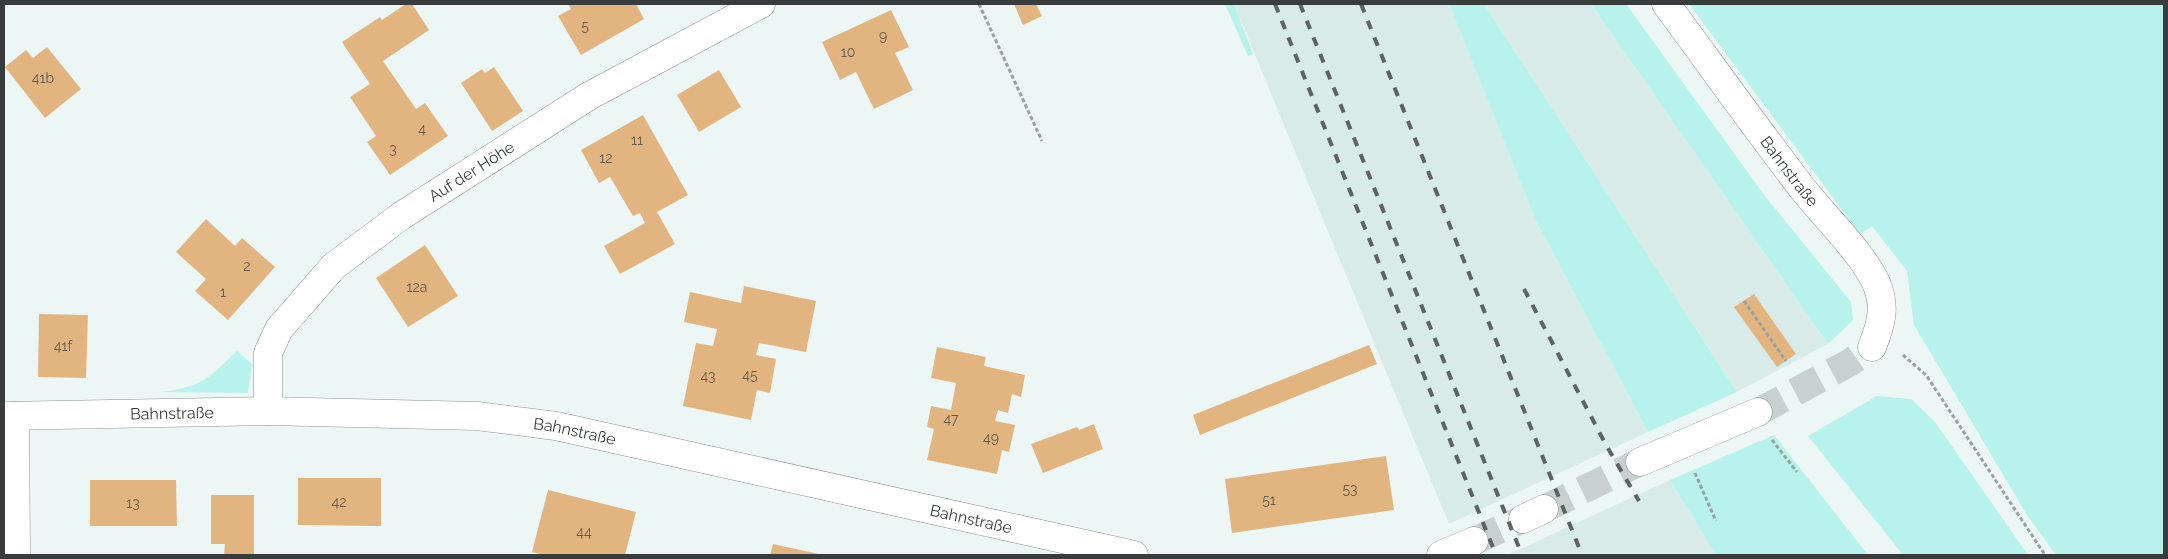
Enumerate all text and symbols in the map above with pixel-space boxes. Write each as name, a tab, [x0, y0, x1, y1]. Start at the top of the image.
house number: 5	[581, 18, 589, 34]
house number: 9	[879, 28, 887, 44]
house number: 10	[841, 44, 855, 60]
house number: 41b	[32, 70, 54, 86]
house number: 4	[418, 121, 426, 137]
house number: 11	[631, 132, 643, 148]
street label: Bahnstraße	[1756, 133, 1822, 211]
street label: Auf der Höhe	[425, 137, 518, 206]
house number: 3	[389, 141, 397, 157]
house number: 12	[599, 150, 613, 166]
house number: 2	[243, 258, 251, 274]
house number: 12a	[407, 279, 427, 295]
house number: 1	[220, 284, 226, 300]
house number: 41f	[54, 338, 74, 354]
house number: 45	[742, 367, 758, 383]
house number: 43	[700, 368, 716, 384]
street label: Bahnstraße	[130, 403, 214, 424]
house number: 47	[943, 411, 959, 427]
street label: Bahnstraße	[532, 414, 618, 449]
house number: 49	[983, 430, 999, 446]
house number: 53	[1342, 481, 1358, 497]
house number: 51	[1262, 492, 1276, 508]
house number: 42	[332, 494, 346, 510]
house number: 13	[126, 495, 140, 511]
street label: Bahnstraße	[928, 501, 1014, 538]
house number: 44	[576, 524, 592, 540]

